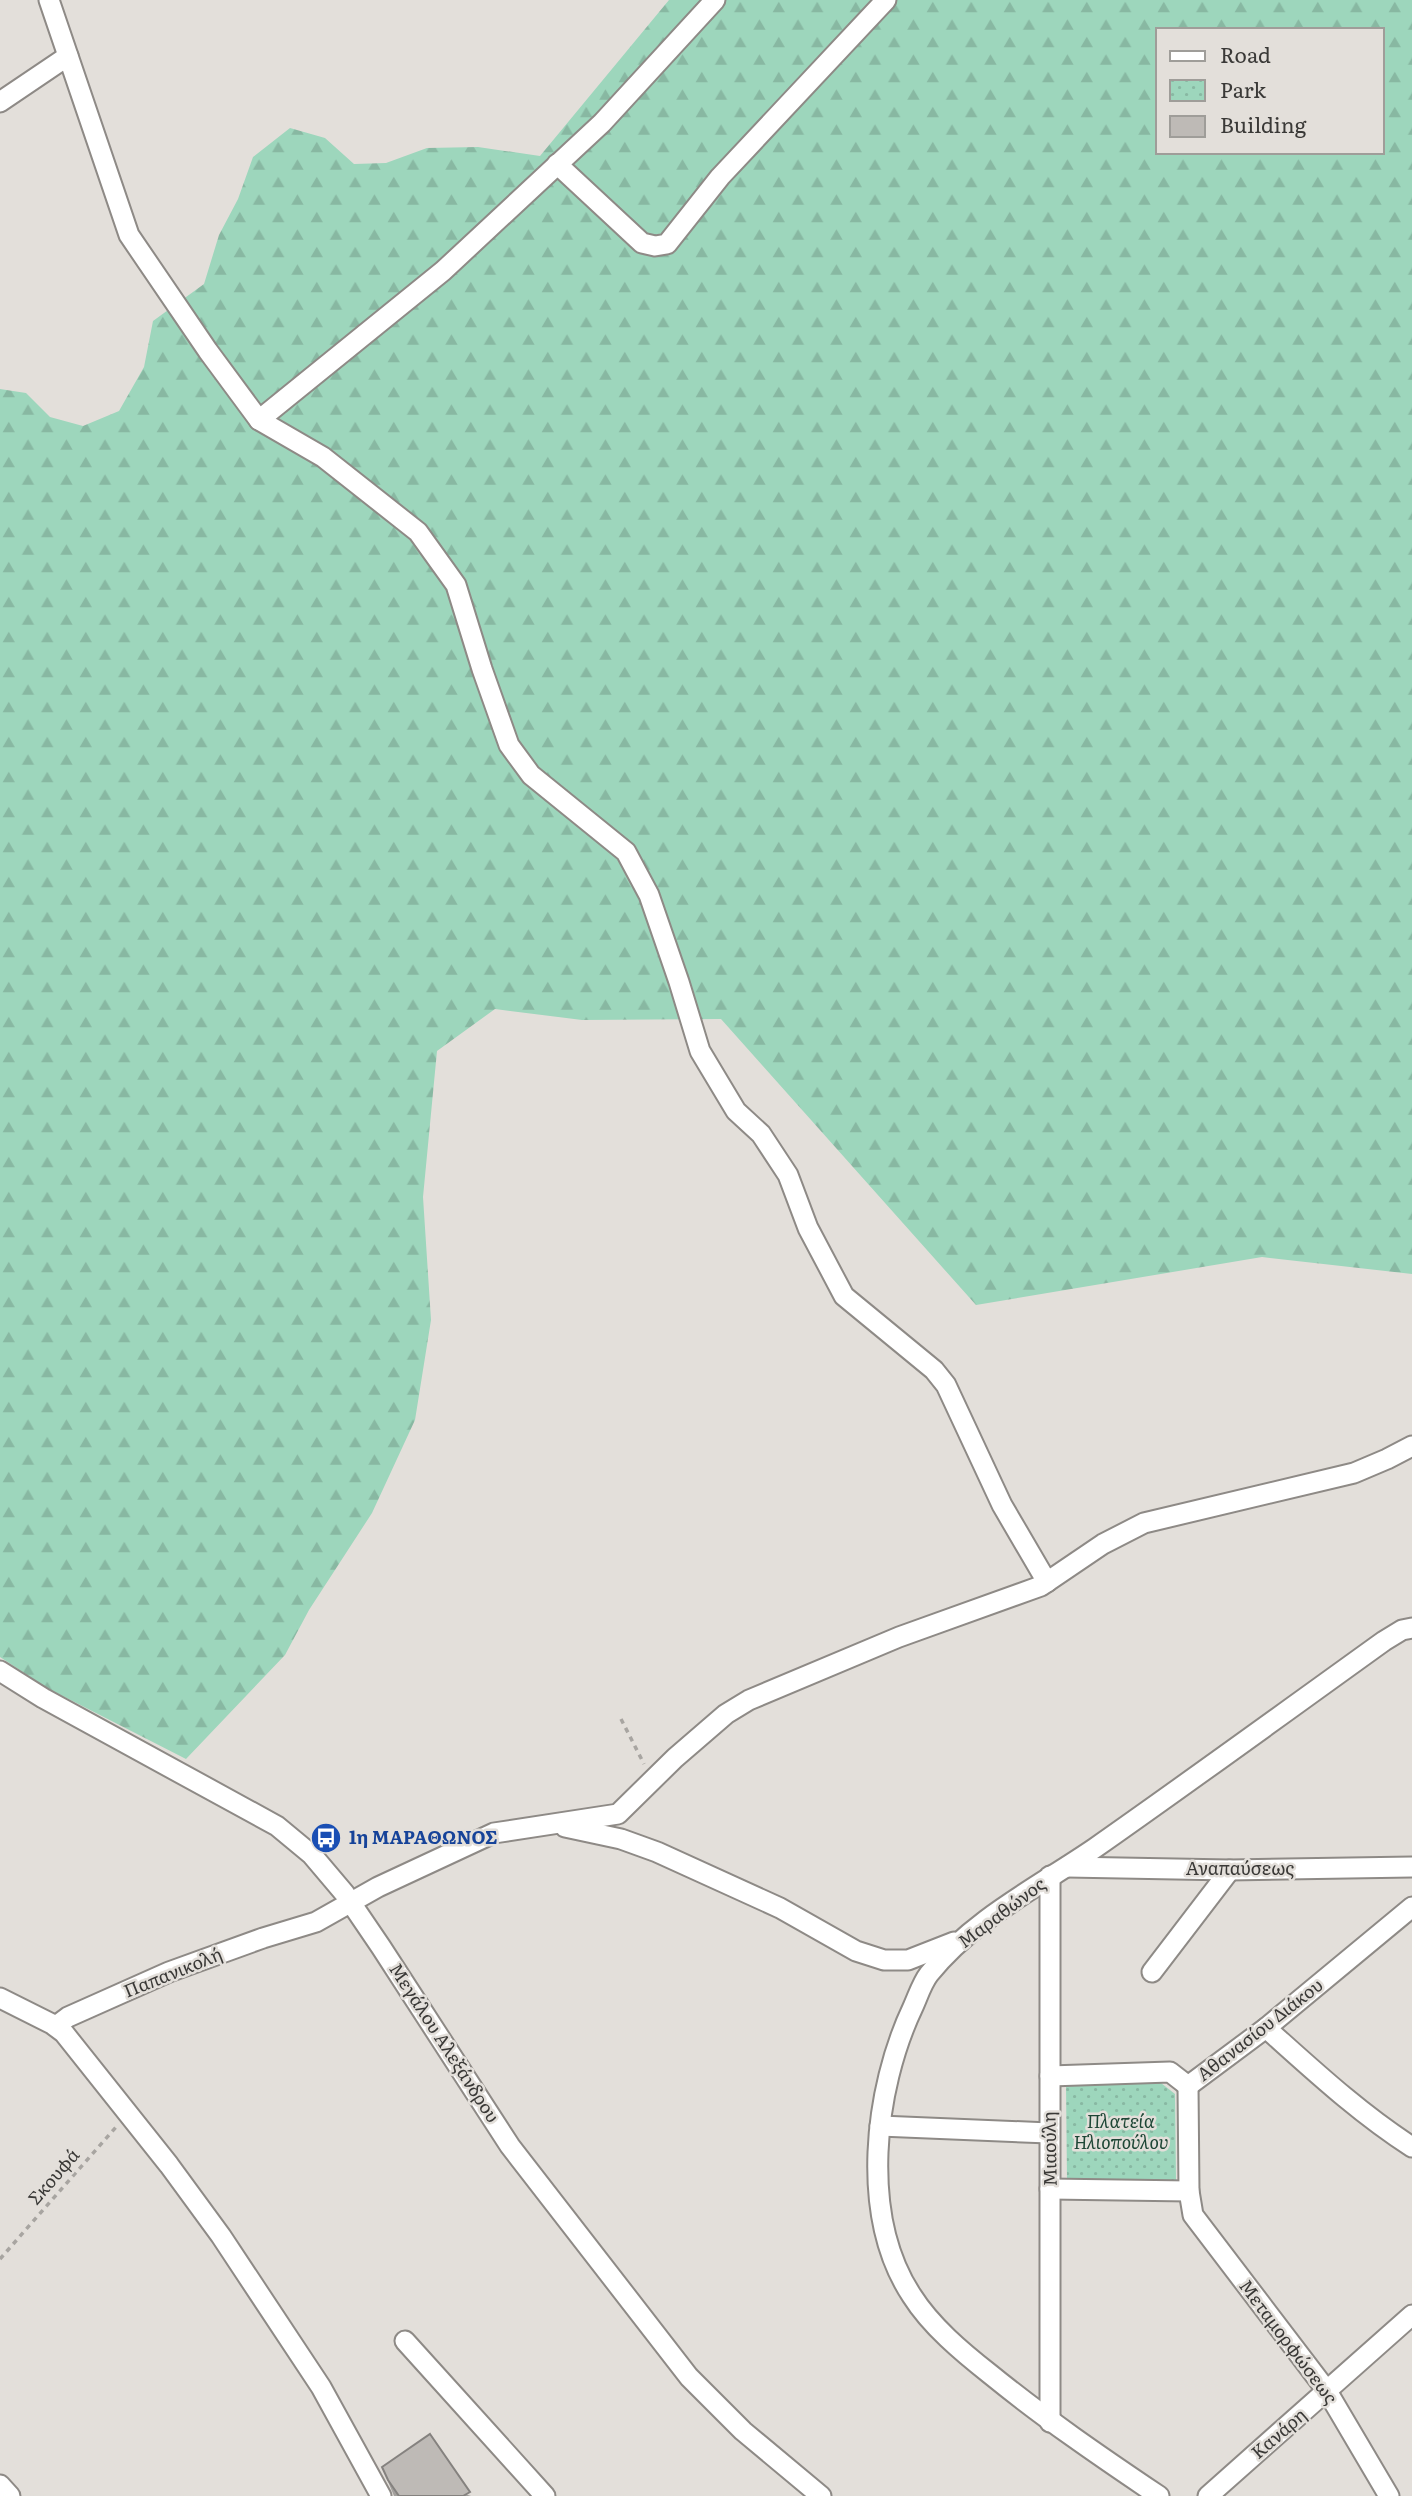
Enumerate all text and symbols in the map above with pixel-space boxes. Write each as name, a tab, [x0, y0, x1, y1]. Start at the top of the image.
legend	[1156, 28, 1384, 154]
text: Road	[1220, 38, 1271, 69]
text: Park	[1220, 73, 1266, 104]
text: Building	[1220, 108, 1307, 139]
bus stop icon: 1η ΜΑΡΑΘΩΝΟΣ	[309, 1821, 343, 1855]
place label: 1η ΜΑΡΑΘΩΝΟΣ	[349, 1823, 498, 1850]
street label: Αναπαύσεως	[1186, 1854, 1294, 1881]
street label: Μαραθώνος	[952, 1870, 1051, 1954]
street label: Παπανικολή	[119, 1940, 226, 2004]
street label: Μεγάλου Αλεξάνδρου	[384, 1957, 507, 2127]
street label: Αθανασίου Διάκου	[1190, 1971, 1328, 2087]
park label: Πλατεία Ηλιοπούλου	[1073, 2107, 1169, 2155]
street label: Μιαούλη	[1034, 2111, 1063, 2187]
street label: Σκουφά	[21, 2142, 85, 2210]
street label: Μεταμορφώσεως	[1233, 2273, 1345, 2409]
street label: Κανάρη	[1244, 2401, 1312, 2465]

